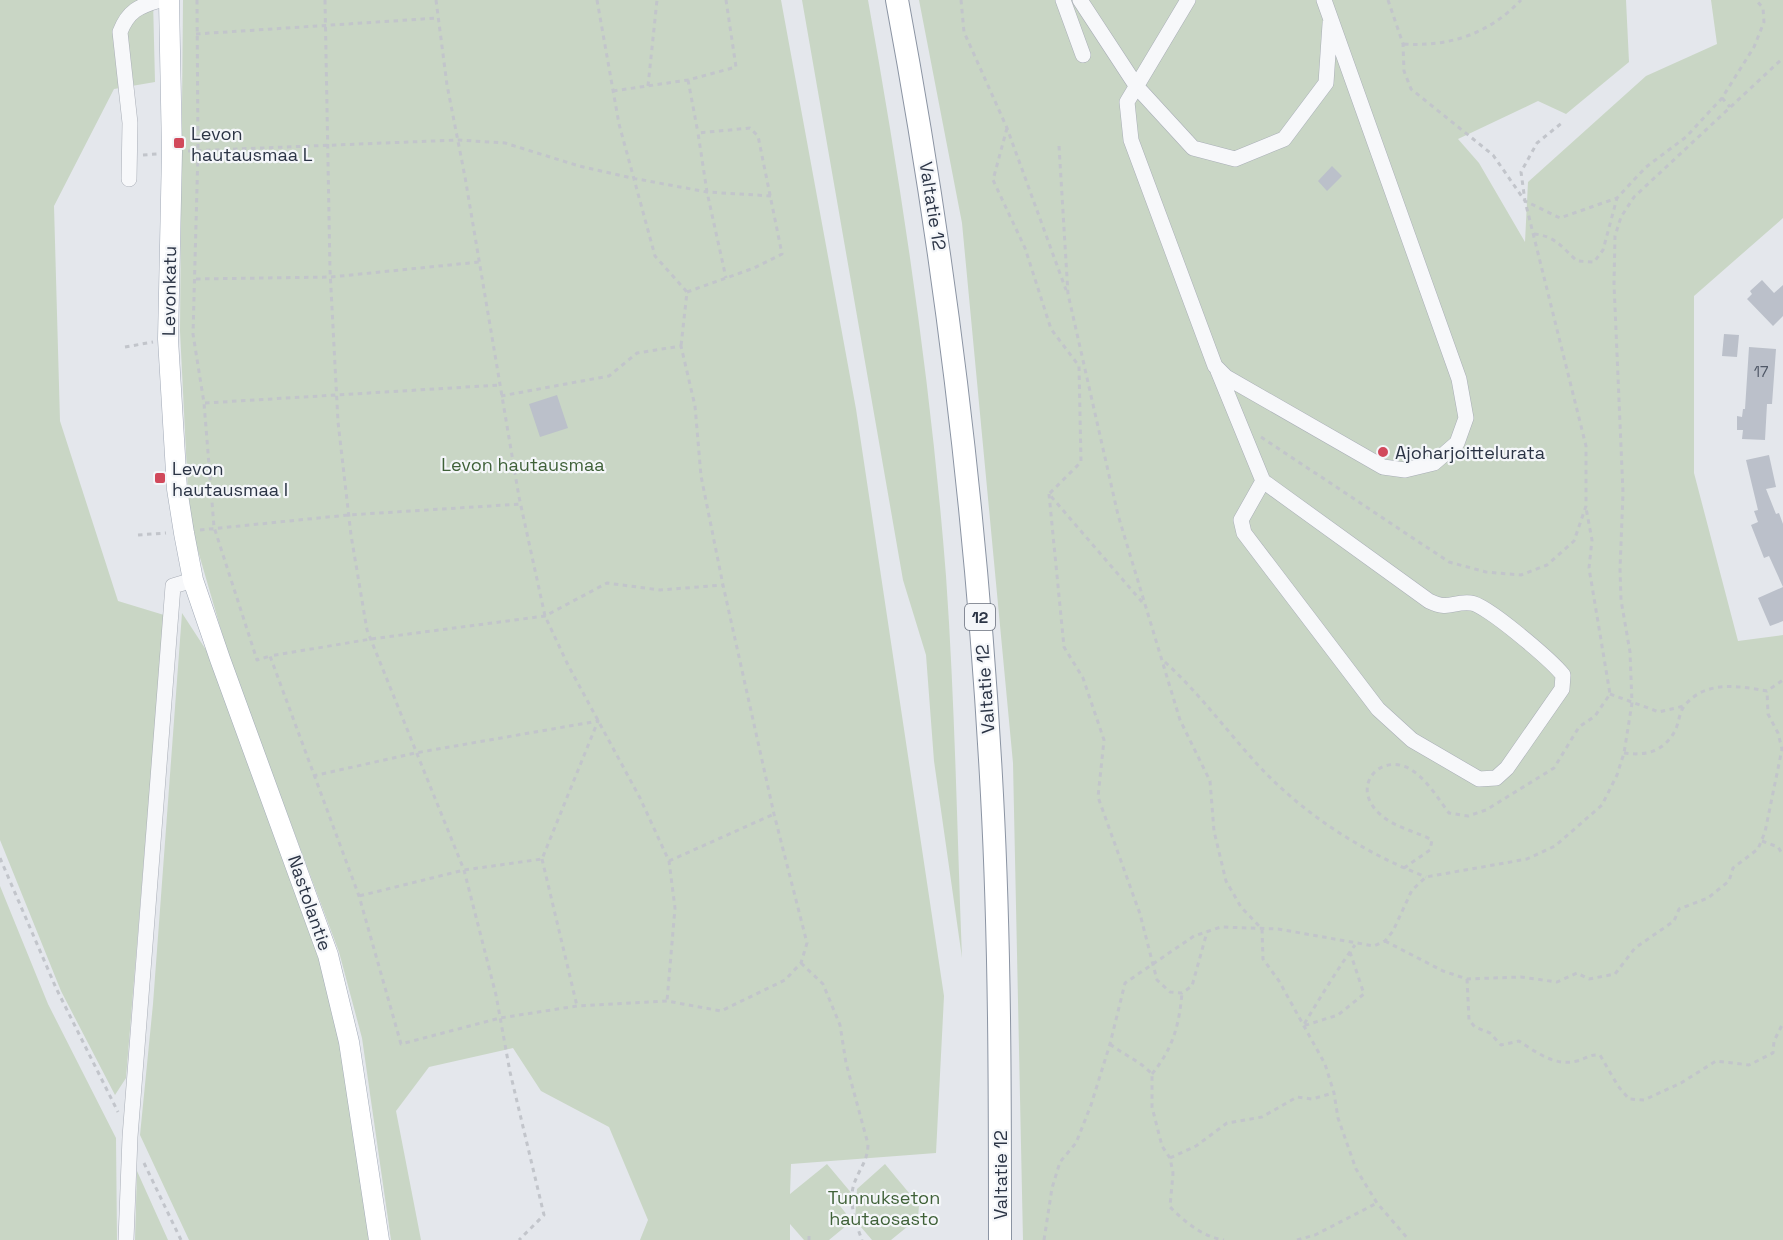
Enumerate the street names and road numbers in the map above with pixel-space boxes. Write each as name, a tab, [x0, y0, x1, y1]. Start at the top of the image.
street label: Valtatie 12	[915, 160, 951, 252]
street label: Levonkatu	[157, 246, 181, 336]
road number: 12	[965, 604, 995, 630]
street label: Valtatie 12	[970, 643, 1000, 735]
street label: Nastolantie	[283, 852, 337, 954]
street label: Valtatie 12	[989, 1130, 1012, 1220]

